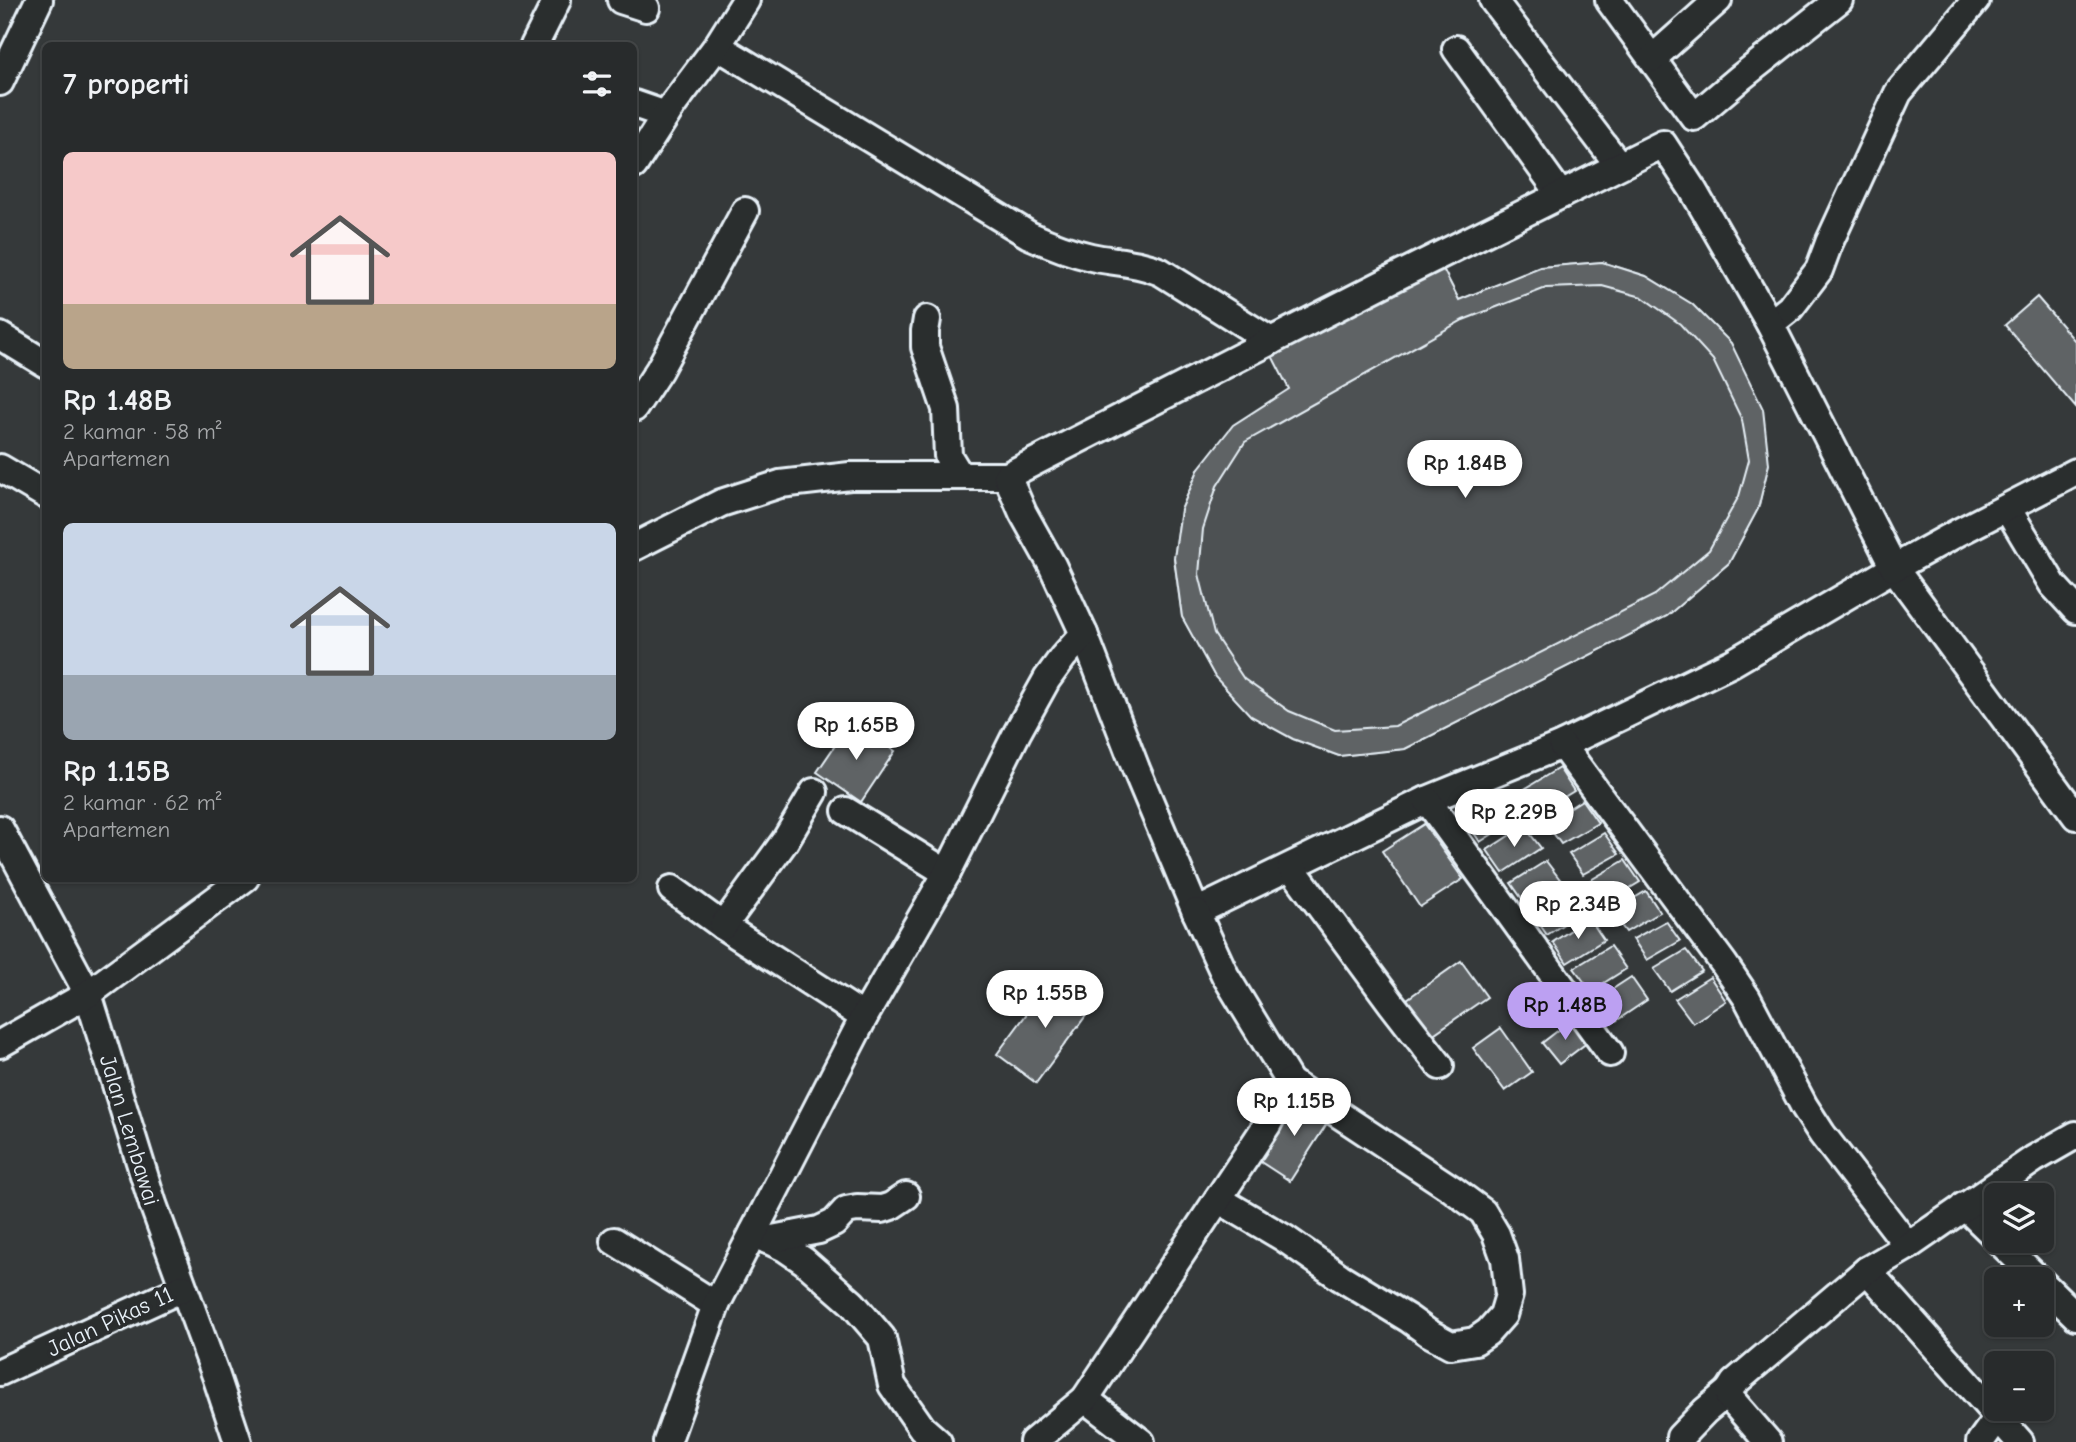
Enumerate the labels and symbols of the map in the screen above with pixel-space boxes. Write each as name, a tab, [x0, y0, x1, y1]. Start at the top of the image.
pin: Rp 1.84B	[1393, 440, 1537, 500]
pin: Rp 1.65B	[784, 702, 928, 762]
pin: Rp 2.29B	[1442, 790, 1586, 849]
pin: Rp 2.34B	[1506, 881, 1650, 941]
pin: Rp 1.55B	[973, 970, 1117, 1030]
pin: Rp 1.48B	[1493, 982, 1637, 1042]
street label: Jalan Lembawai	[94, 1052, 165, 1209]
pin: Rp 1.15B	[1222, 1078, 1366, 1138]
street label: Jalan Pikas 11	[43, 1281, 177, 1362]

